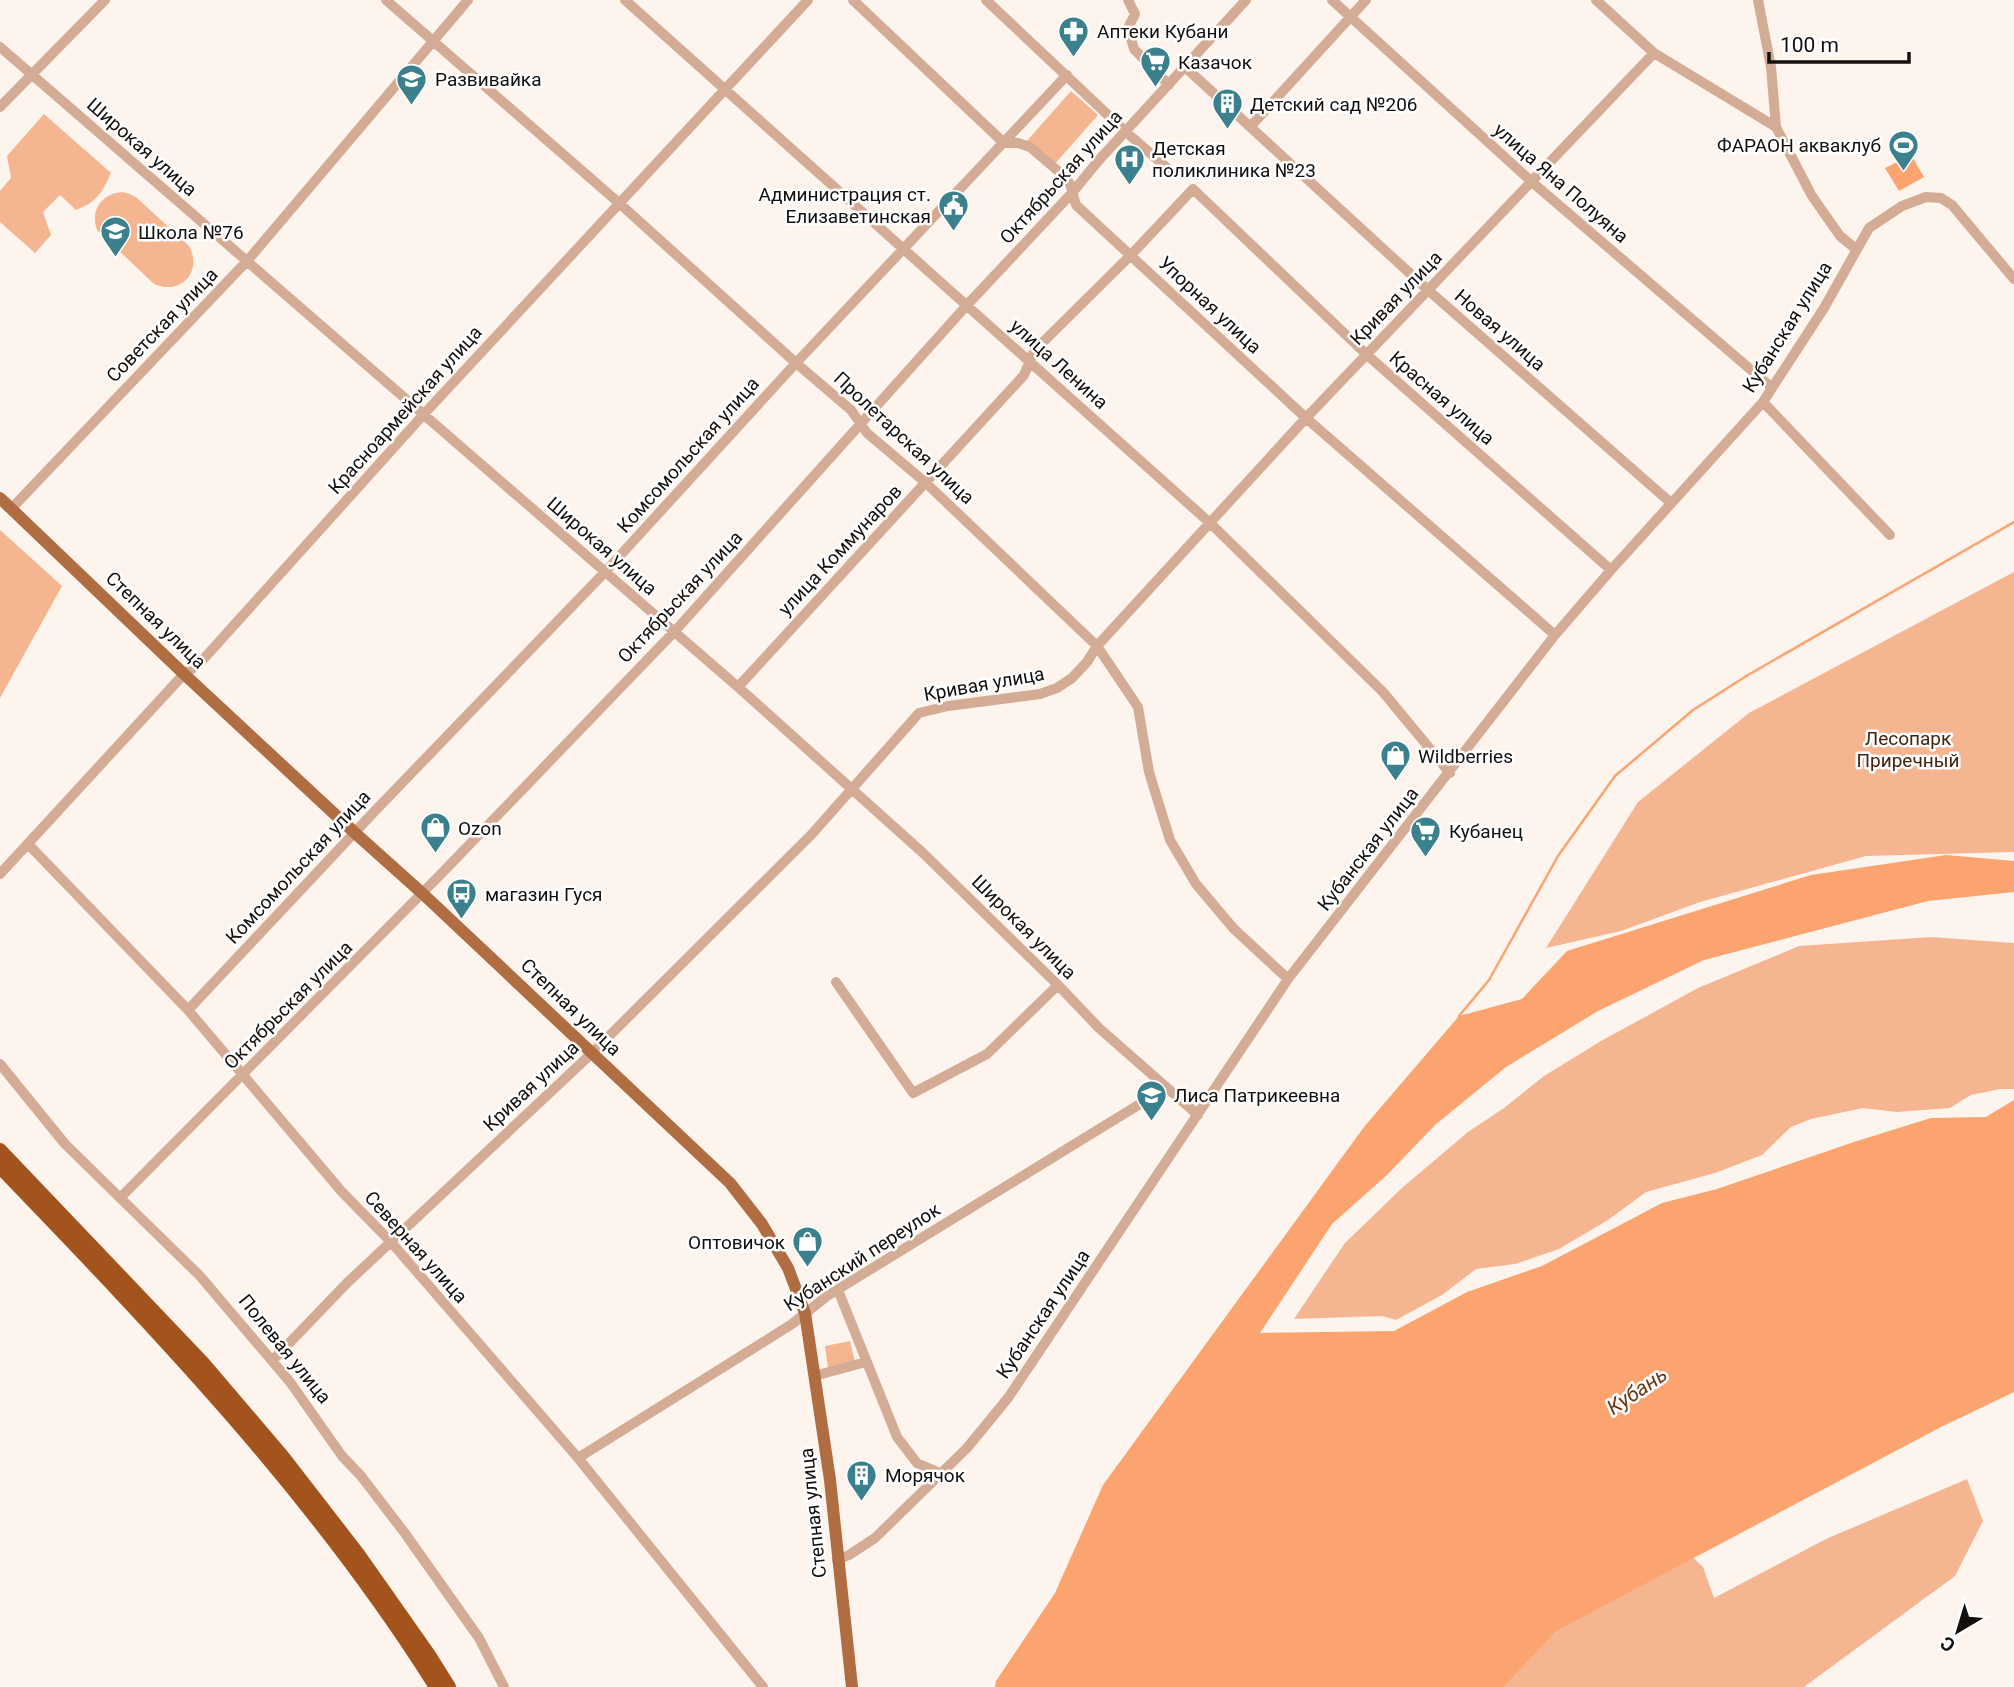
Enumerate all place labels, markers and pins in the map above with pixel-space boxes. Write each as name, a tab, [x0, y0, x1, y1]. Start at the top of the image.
pharmacy icon: Аптеки Кубани	[1057, 14, 1091, 58]
place label: Аптеки Кубани	[1097, 20, 1228, 43]
supermarket icon: Казачок	[1138, 45, 1172, 89]
place label: Казачок	[1178, 51, 1253, 74]
school or university icon: Развивайка	[395, 62, 429, 106]
place label: Развивайка	[435, 68, 541, 91]
building icon: Детский сад №206	[1210, 87, 1244, 131]
place label: Детский сад №206	[1250, 93, 1418, 116]
sports icon: ФАРАОН акваклуб	[1887, 128, 1921, 172]
place label: ФАРАОН акваклуб	[1717, 134, 1881, 157]
place label: Детская поликлиника №23	[1152, 137, 1316, 182]
hospital icon: Детская поликлиника №23	[1112, 142, 1146, 186]
place label: Администрация ст. Елизаветинская	[759, 183, 931, 228]
public building icon: Администрация ст. Елизаветинская	[937, 188, 971, 232]
school or university icon: Школа №76	[98, 215, 132, 259]
place label: Школа №76	[138, 221, 244, 244]
shop icon: Wildberries	[1378, 739, 1412, 783]
place label: Wildberries	[1418, 745, 1513, 768]
shop icon: Ozon	[418, 811, 452, 855]
supermarket icon: Кубанец	[1409, 814, 1443, 858]
place label: Ozon	[458, 817, 502, 840]
place label: Кубанец	[1449, 820, 1523, 843]
bus stop icon: магазин Гуся	[445, 877, 479, 921]
place label: магазин Гуся	[485, 883, 603, 906]
school or university icon: Лиса Патрикеевна	[1134, 1078, 1168, 1122]
place label: Лиса Патрикеевна	[1174, 1084, 1340, 1107]
shop icon: Оптовичок	[791, 1225, 825, 1269]
place label: Оптовичок	[688, 1231, 786, 1254]
building icon: Морячок	[845, 1458, 879, 1502]
place label: Морячок	[885, 1464, 966, 1487]

